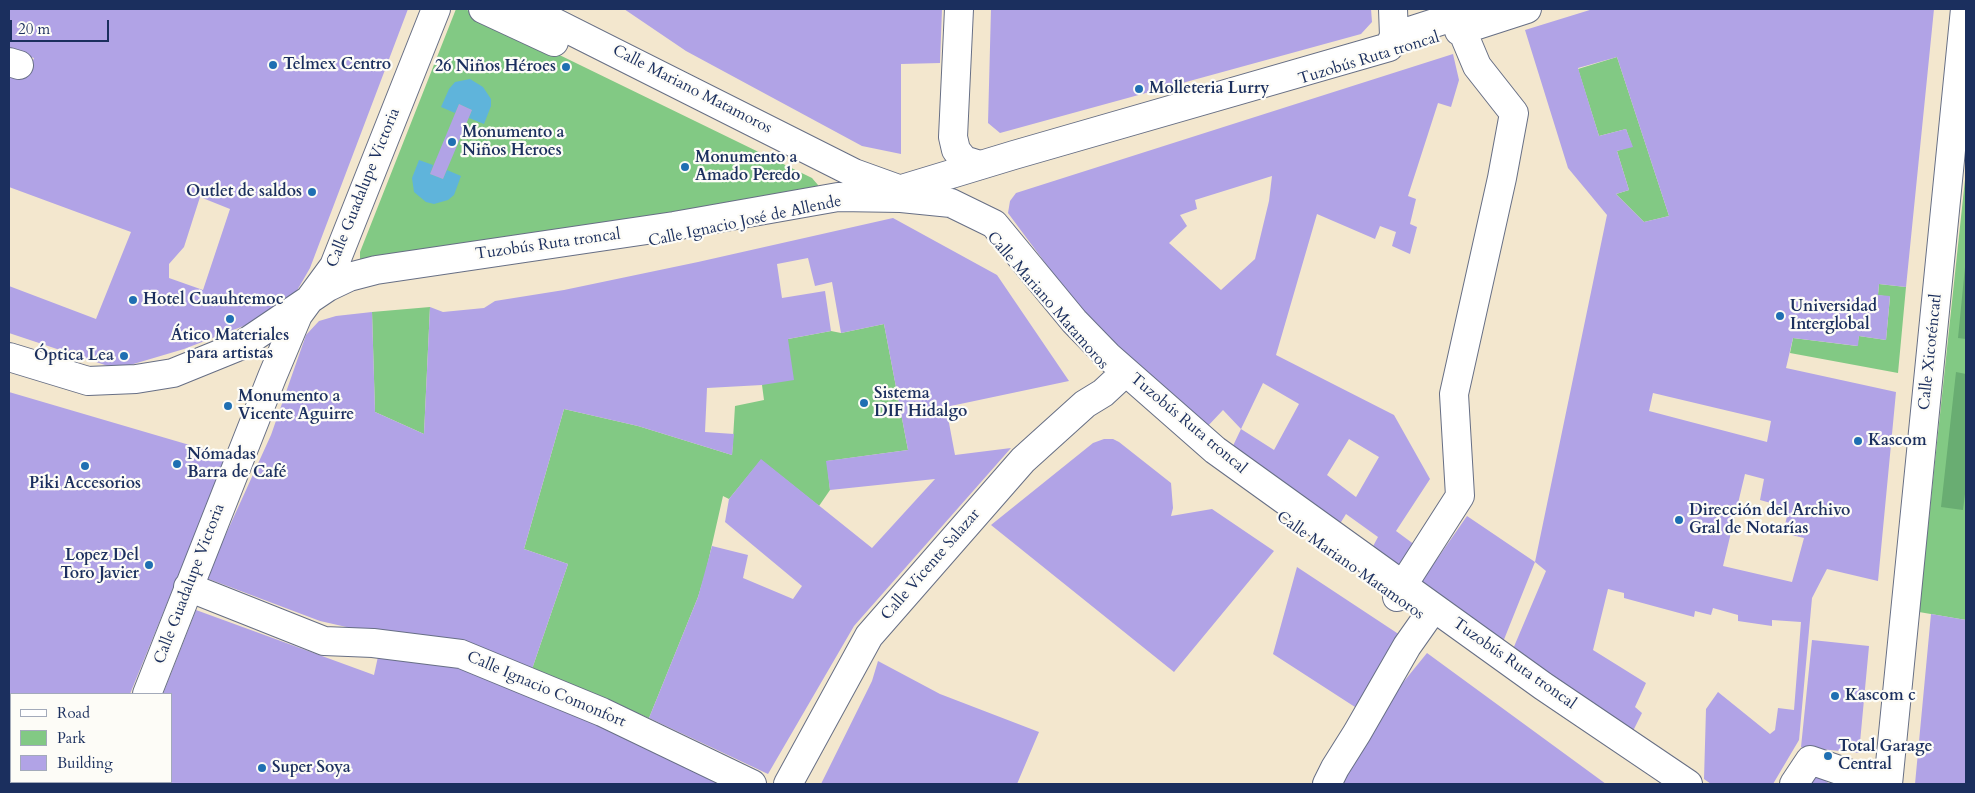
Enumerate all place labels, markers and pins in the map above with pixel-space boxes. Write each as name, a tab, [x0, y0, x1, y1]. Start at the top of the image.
place label: Telmex Centro	[283, 55, 391, 75]
place label: 26 Niños Héroes	[435, 57, 556, 77]
marker: Telmex Centro	[267, 59, 279, 71]
marker: 26 Niños Héroes	[560, 61, 572, 73]
place label: Molleteria Lurry	[1149, 79, 1269, 99]
marker: Molleteria Lurry	[1133, 83, 1145, 95]
place label: Monumento a Niños Heroes	[462, 123, 565, 161]
marker: Monumento a Niños Heroes	[446, 136, 458, 148]
place label: Monumento a Amado Peredo	[695, 148, 800, 186]
marker: Monumento a Amado Peredo	[679, 161, 691, 173]
place label: Outlet de saldos	[186, 182, 302, 202]
marker: Outlet de saldos	[306, 186, 318, 198]
place label: Hotel Cuauhtemoc	[143, 290, 283, 310]
marker: Hotel Cuauhtemoc	[127, 294, 139, 306]
place label: Universidad Interglobal	[1790, 297, 1877, 335]
marker: Universidad Interglobal	[1774, 310, 1786, 322]
marker: Ático Materiales para artistas	[224, 313, 236, 325]
place label: Ático Materiales para artistas	[171, 326, 289, 364]
place label: Óptica Lea	[34, 346, 114, 366]
marker: Óptica Lea	[118, 350, 130, 362]
place label: Sistema DIF Hidalgo	[874, 384, 967, 422]
place label: Monumento a Vicente Aguirre	[238, 387, 354, 425]
marker: Sistema DIF Hidalgo	[858, 397, 870, 409]
marker: Monumento a Vicente Aguirre	[222, 400, 234, 412]
place label: Kascom	[1868, 431, 1927, 451]
marker: Kascom	[1852, 435, 1864, 447]
place label: Nómadas Barra de Café	[187, 445, 287, 483]
marker: Nómadas Barra de Café	[171, 458, 183, 470]
marker: Piki Accesorios	[79, 460, 91, 472]
place label: Piki Accesorios	[29, 474, 141, 494]
place label: Dirección del Archivo Gral de Notarías	[1689, 501, 1850, 539]
marker: Dirección del Archivo Gral de Notarías	[1673, 514, 1685, 526]
place label: Lopez Del Toro Javier	[60, 546, 139, 584]
marker: Lopez Del Toro Javier	[143, 559, 155, 571]
place label: Kascom c	[1845, 686, 1916, 706]
marker: Kascom c	[1829, 690, 1841, 702]
place label: Total Garage Central	[1838, 737, 1932, 775]
marker: Total Garage Central	[1822, 750, 1834, 762]
place label: Super Soya	[272, 758, 351, 778]
marker: Super Soya	[256, 762, 268, 774]

